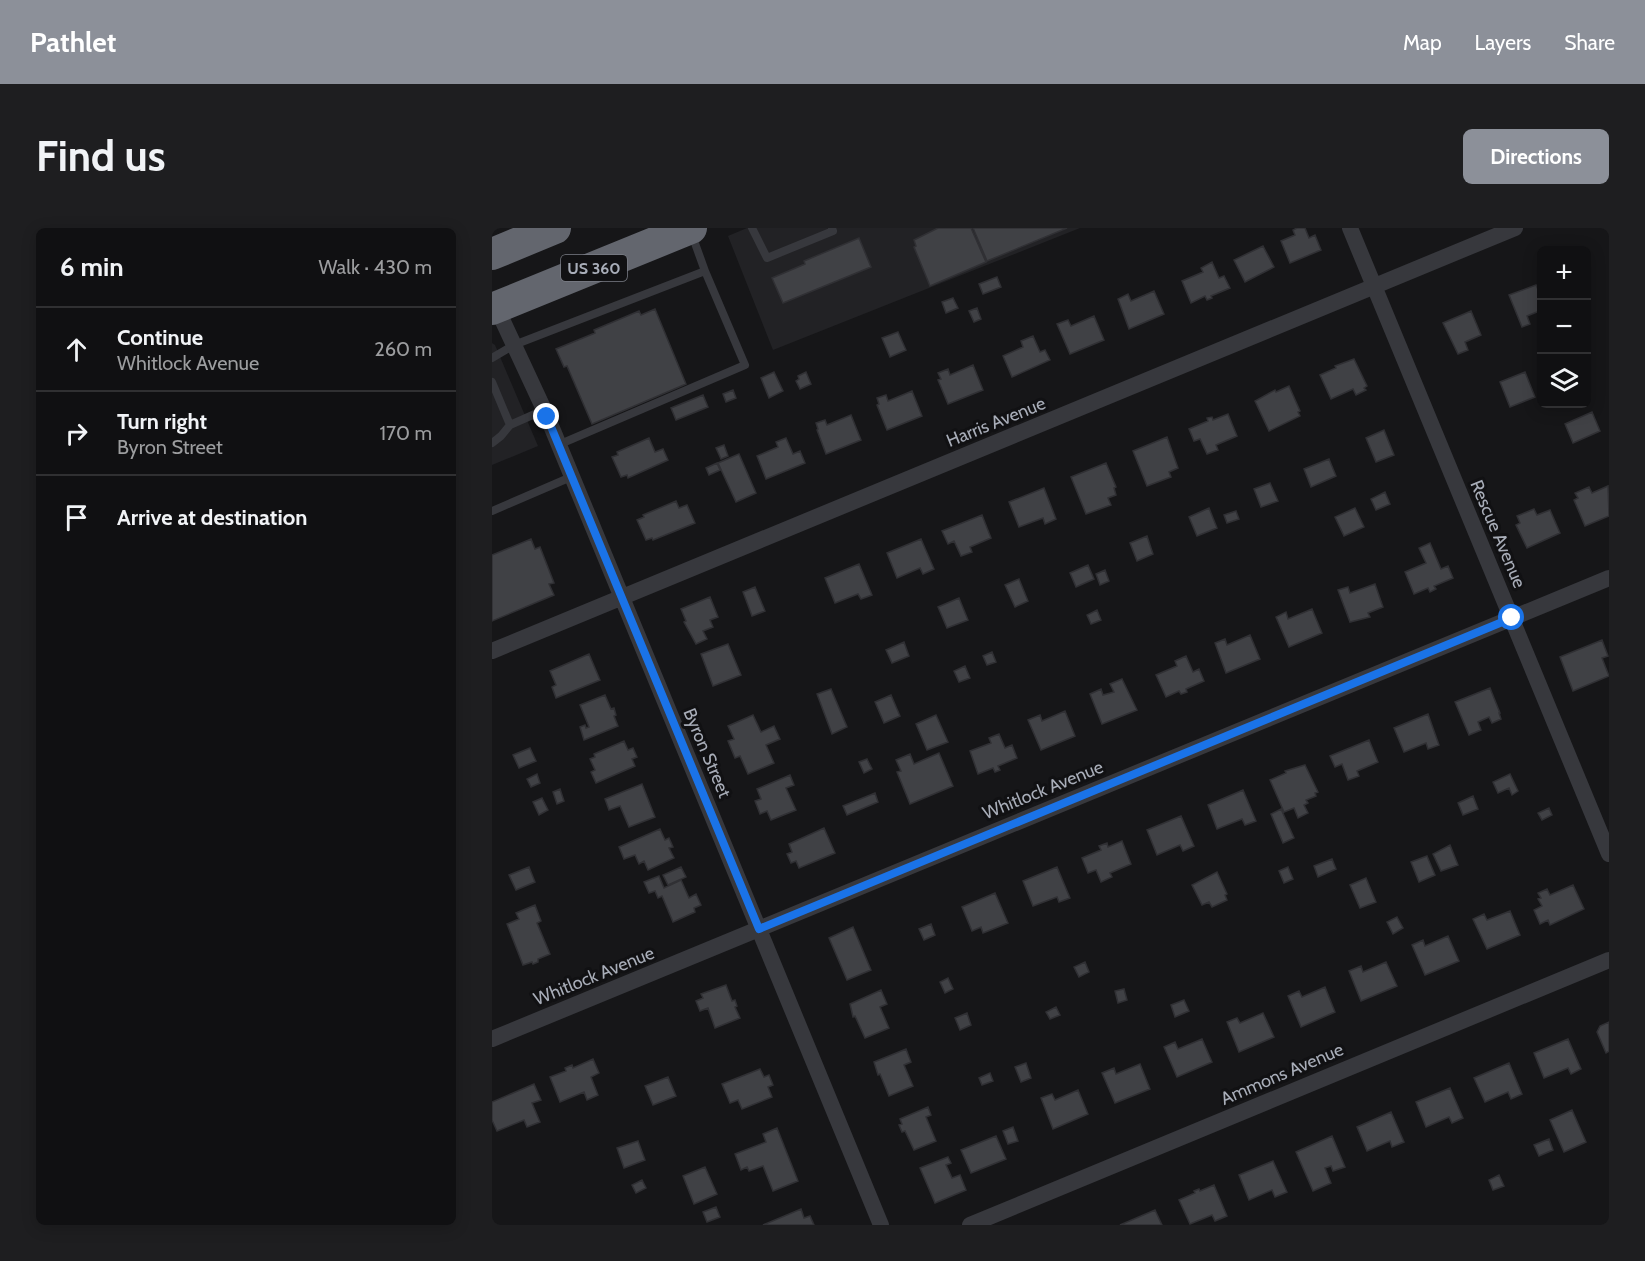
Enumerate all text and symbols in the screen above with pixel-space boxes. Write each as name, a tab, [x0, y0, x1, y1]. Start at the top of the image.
text: Pathlet	[30, 25, 116, 59]
text: Map	[1403, 30, 1442, 55]
text: Layers	[1475, 30, 1531, 55]
text: Share	[1564, 30, 1615, 55]
button: Directions	[1463, 129, 1609, 184]
text: Find us	[36, 130, 165, 182]
map controls	[1537, 246, 1591, 408]
button: +	[1537, 246, 1591, 300]
text: 6 min	[60, 251, 124, 283]
text: Walk · 430 m	[318, 255, 432, 279]
road number: US 360	[561, 255, 627, 281]
button: −	[1537, 300, 1591, 354]
text: Continue	[117, 324, 203, 351]
icon: ahead	[60, 333, 93, 366]
text: 260 m	[374, 337, 432, 361]
text: Whitlock Avenue	[117, 351, 259, 375]
button: layers	[1537, 354, 1591, 408]
street label: Harris Avenue	[943, 392, 1049, 452]
route end	[533, 403, 559, 429]
text: Turn right	[117, 408, 207, 435]
icon: right	[60, 417, 93, 450]
text: 170 m	[380, 421, 432, 445]
text: Byron Street	[117, 435, 223, 459]
street label: Rescue Avenue	[1465, 477, 1531, 591]
icon: arrive	[60, 501, 93, 534]
text: Arrive at destination	[117, 504, 307, 531]
route start	[1498, 604, 1524, 630]
street label: Byron Street	[678, 705, 736, 801]
street label: Whitlock Avenue	[979, 756, 1107, 824]
street label: Whitlock Avenue	[530, 942, 658, 1010]
street label: Ammons Avenue	[1217, 1038, 1347, 1110]

